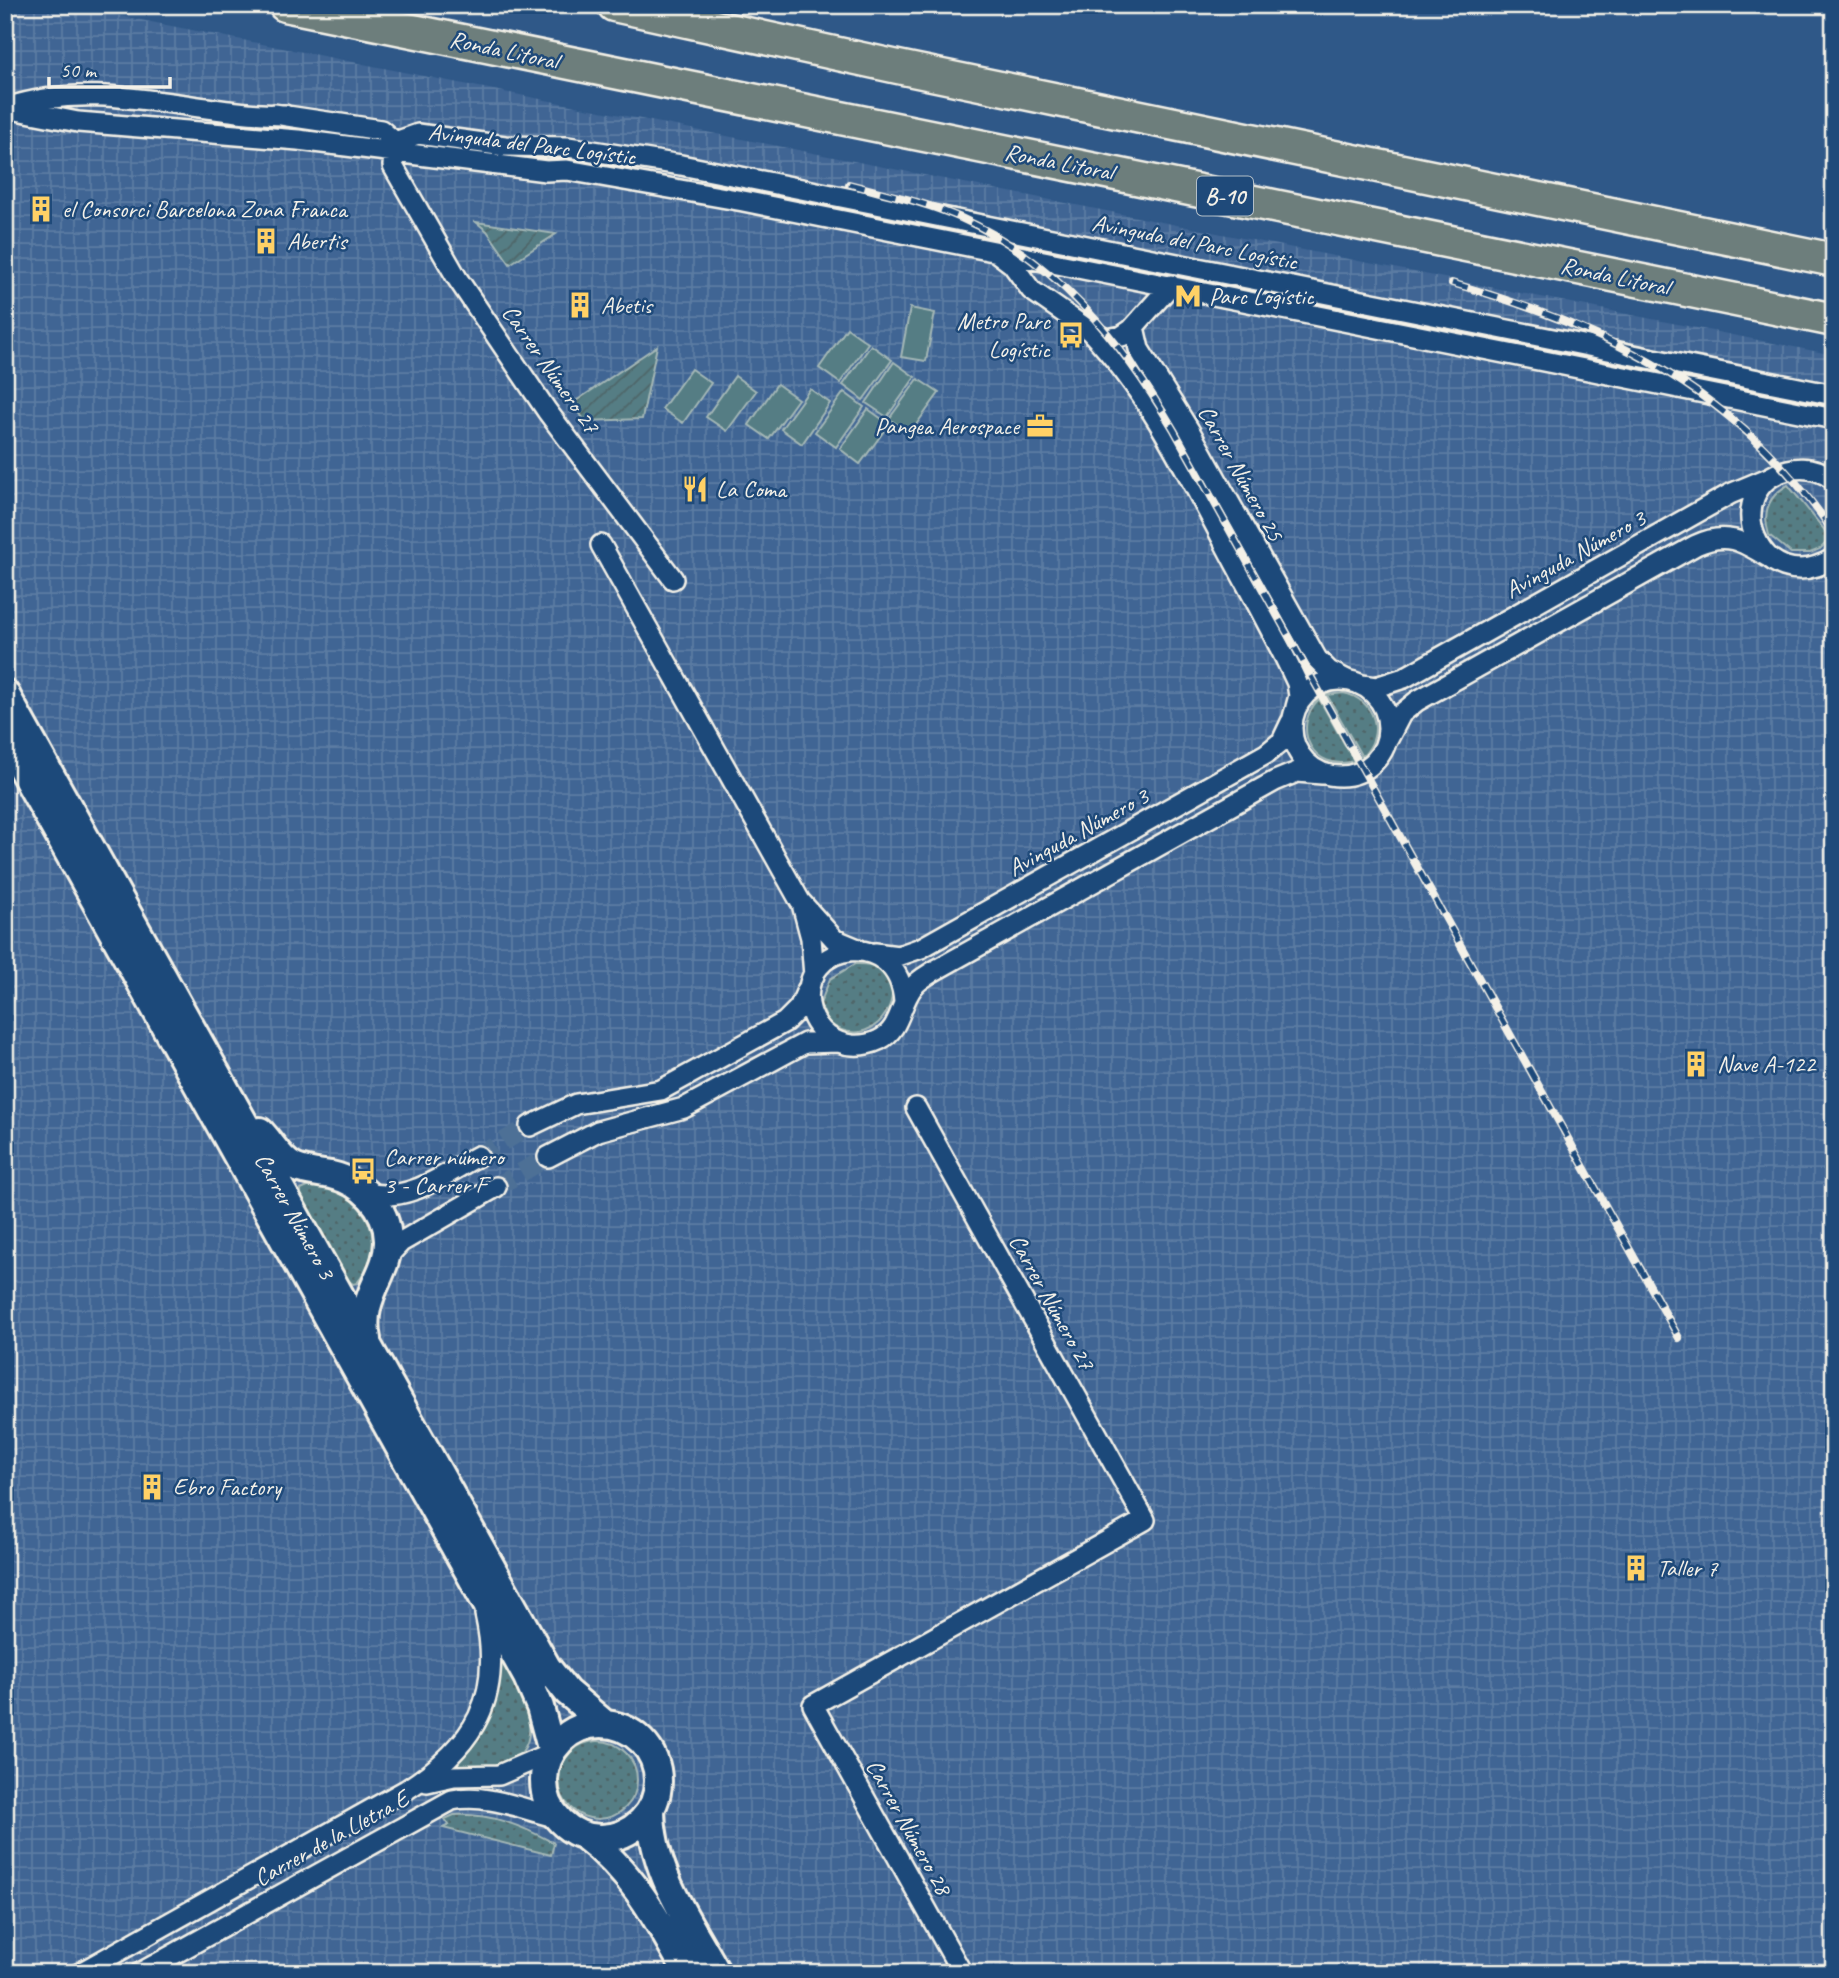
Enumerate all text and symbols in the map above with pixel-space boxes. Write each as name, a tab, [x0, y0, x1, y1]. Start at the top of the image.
street label: Ronda Litoral	[447, 24, 565, 77]
scale bar	[49, 46, 170, 90]
text: 50 m	[60, 57, 98, 83]
street label: Avinguda del Parc Logístic	[427, 116, 638, 172]
street label: Ronda Litoral	[1002, 137, 1120, 188]
road number: B-10	[1197, 176, 1253, 216]
building icon: el Consorci Barcelona Zona Franca	[26, 194, 56, 224]
place label: el Consorci Barcelona Zona Franca	[62, 194, 349, 224]
street label: Avinguda del Parc Logístic	[1090, 207, 1301, 277]
building icon: Abertis	[251, 226, 281, 256]
place label: Abertis	[287, 226, 349, 256]
street label: Ronda Litoral	[1558, 250, 1676, 303]
metro station icon: Parc Logístic	[1173, 281, 1203, 311]
place label: Parc Logístic	[1209, 281, 1315, 311]
building icon: Abetis	[565, 290, 595, 320]
place label: Abetis	[601, 290, 654, 320]
street label: Carrer Número 27	[496, 299, 607, 440]
place label: Metro Parc Logístic	[957, 306, 1051, 364]
bus stop icon: Metro Parc Logístic	[1056, 320, 1086, 350]
street label: Carrer Número 25	[1191, 400, 1291, 547]
place label: Pangea Aerospace	[875, 411, 1021, 441]
office icon: Pangea Aerospace	[1025, 411, 1055, 441]
restaurant icon: La Coma	[680, 474, 710, 504]
place label: La Coma	[716, 474, 788, 504]
street label: Avinguda Número 3	[1499, 502, 1652, 605]
street label: Avinguda Número 3	[1002, 780, 1155, 883]
building icon: Nave A-122	[1681, 1049, 1711, 1079]
place label: Nave A-122	[1717, 1049, 1817, 1079]
place label: Carrer número 3 - Carrer F	[384, 1142, 506, 1200]
street label: Carrer Número 3	[248, 1148, 343, 1286]
bus stop icon: Carrer número 3 - Carrer F	[348, 1156, 378, 1186]
street label: Carrer Número 27	[1002, 1229, 1102, 1376]
building icon: Ebro Factory	[137, 1472, 167, 1502]
place label: Ebro Factory	[173, 1472, 283, 1502]
building icon: Taller 7	[1621, 1553, 1651, 1583]
place label: Taller 7	[1657, 1553, 1719, 1583]
street label: Carrer Número 28	[859, 1754, 960, 1902]
street label: Carrer de la Lletra E	[249, 1782, 416, 1893]

